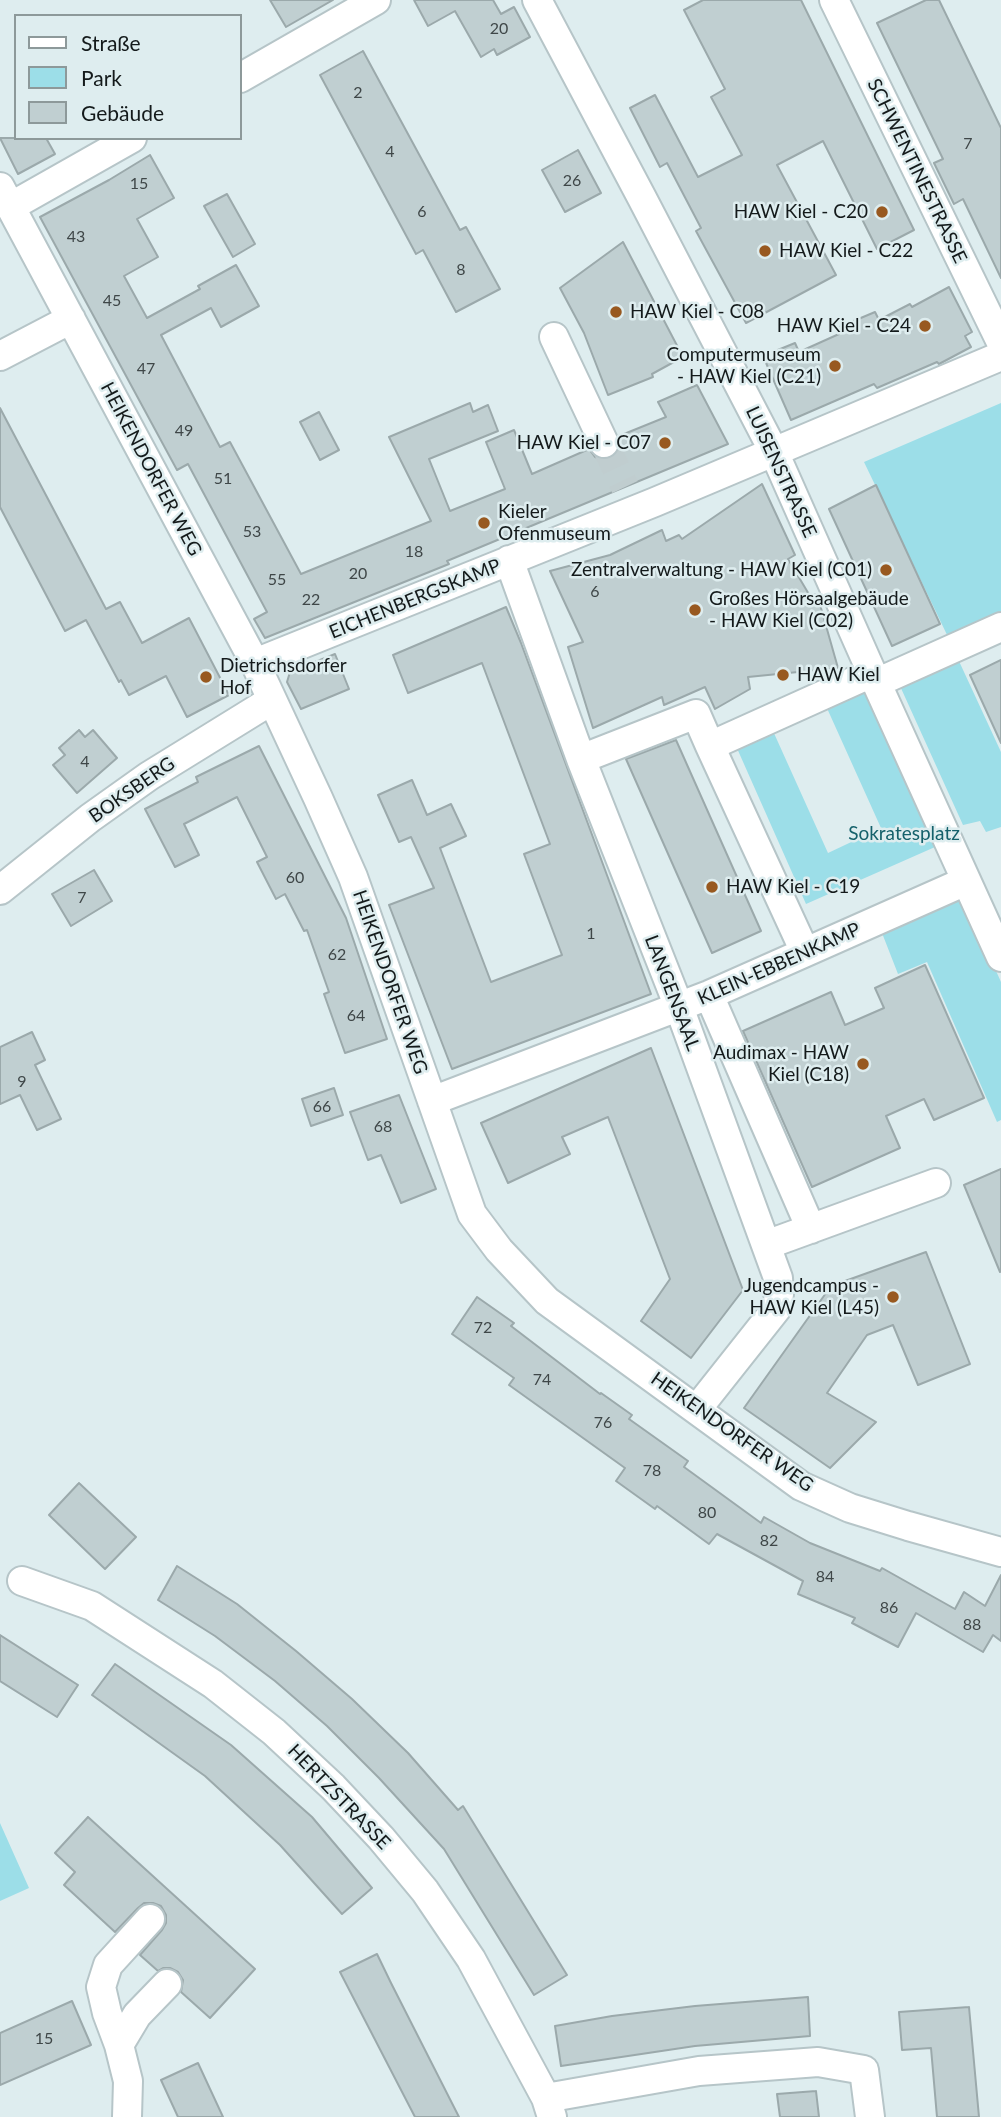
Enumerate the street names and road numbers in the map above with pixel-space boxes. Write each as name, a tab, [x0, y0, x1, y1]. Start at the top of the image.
street label: SCHWENTINESTRASSE	[862, 75, 972, 267]
street label: HEIKENDORFER WEG	[96, 378, 206, 560]
street label: LUISENSTRASSE	[741, 403, 821, 541]
street label: EICHENBERGSKAMP	[326, 554, 504, 644]
street label: BOKSBERG	[85, 752, 179, 828]
street label: HEIKENDORFER WEG	[348, 887, 432, 1077]
street label: KLEIN-EBBENKAMP	[694, 918, 864, 1010]
street label: LANGENSAAL	[639, 932, 705, 1054]
street label: HEIKENDORFER WEG	[646, 1367, 818, 1497]
street label: HERTZSTRASSE	[283, 1740, 395, 1854]

